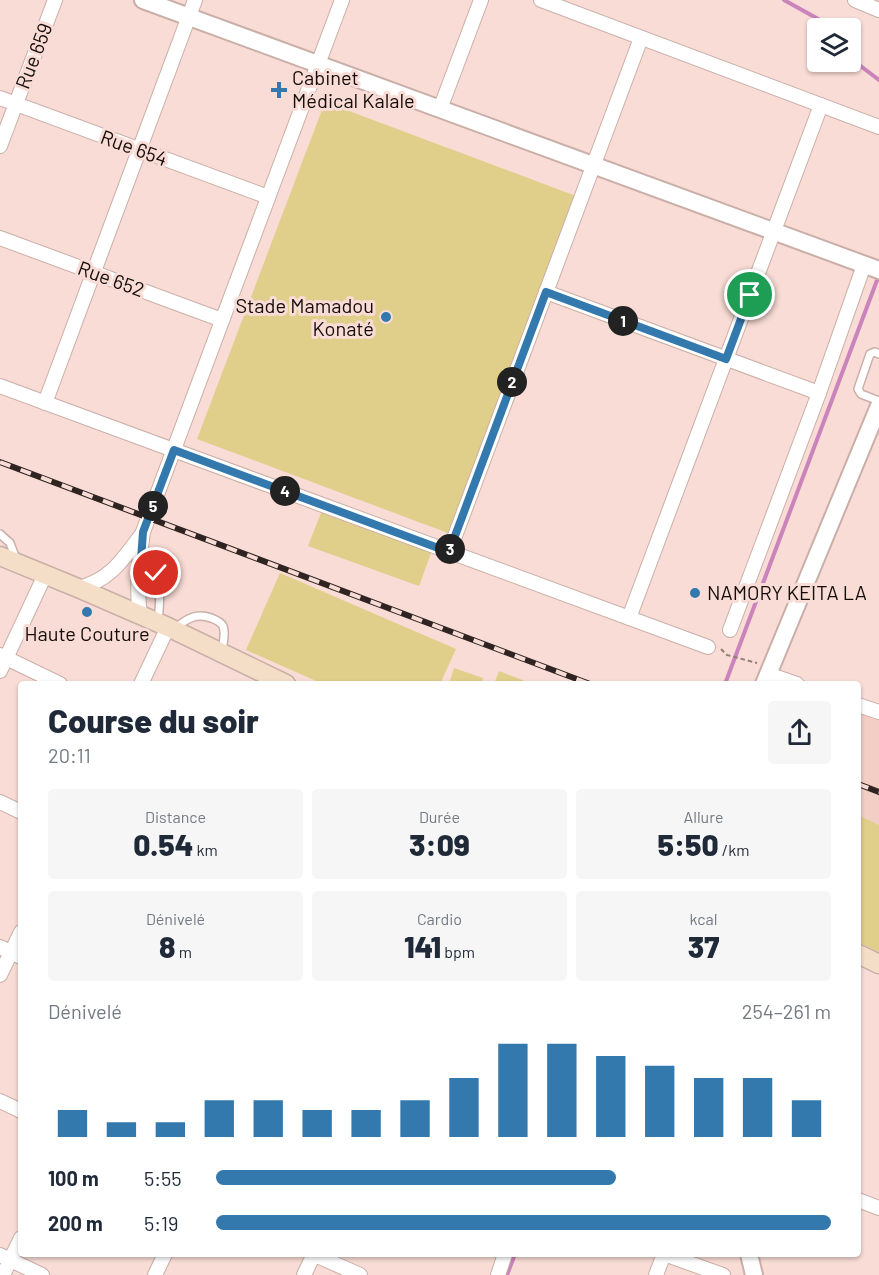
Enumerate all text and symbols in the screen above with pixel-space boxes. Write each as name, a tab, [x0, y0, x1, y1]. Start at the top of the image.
map controls	[807, 18, 861, 72]
button: layers	[807, 18, 861, 72]
street label: Rue 659	[10, 19, 57, 92]
place label: Cabinet Médical Kalale	[292, 65, 415, 112]
marker: Cabinet Médical Kalale	[270, 81, 288, 99]
street label: Rue 654	[98, 124, 171, 170]
street label: Rue 652	[75, 255, 148, 301]
pin	[724, 269, 775, 320]
icon: arrive	[733, 278, 766, 311]
place label: Stade Mamadou Konaté	[235, 293, 374, 340]
pin: 1	[608, 306, 638, 336]
marker: Stade Mamadou Konaté	[379, 310, 393, 324]
text: 1	[620, 311, 626, 330]
pin: 2	[497, 367, 527, 397]
text: 2	[508, 372, 516, 391]
pin: 4	[270, 476, 300, 506]
text: 4	[280, 481, 290, 500]
pin: 5	[138, 491, 168, 521]
text: 5	[149, 496, 157, 515]
pin: 3	[435, 534, 465, 564]
text: 3	[446, 539, 454, 558]
pin	[130, 547, 181, 598]
icon: check	[139, 556, 172, 589]
place label: NAMORY KEITA LA	[707, 580, 867, 604]
marker: NAMORY KEITA LA	[688, 586, 702, 600]
marker: Haute Couture	[80, 605, 94, 619]
place label: Haute Couture	[24, 621, 150, 645]
text: Course du soir	[48, 700, 259, 740]
button: share	[768, 701, 831, 764]
text: 20:11	[48, 743, 91, 767]
text: Distance	[145, 807, 206, 826]
text: Durée	[419, 807, 460, 826]
text: Allure	[684, 807, 723, 826]
text: 0.54	[133, 826, 193, 862]
text: 3:09	[409, 826, 470, 862]
text: 5:50	[658, 826, 719, 862]
text: km	[193, 840, 218, 859]
text: /km	[719, 840, 750, 859]
text: Dénivelé	[146, 909, 205, 928]
text: Cardio	[417, 909, 462, 928]
text: kcal	[690, 909, 717, 928]
text: 8	[159, 928, 176, 964]
text: 141	[404, 928, 441, 964]
text: 37	[688, 928, 719, 964]
text: m	[176, 942, 192, 961]
text: bpm	[441, 942, 475, 961]
text: Dénivelé	[48, 999, 122, 1023]
text: 254–261 m	[742, 999, 831, 1023]
text: 100 m	[48, 1166, 99, 1190]
text: 5:55	[144, 1166, 182, 1190]
text: 200 m	[48, 1211, 103, 1235]
text: 5:19	[144, 1211, 178, 1235]

